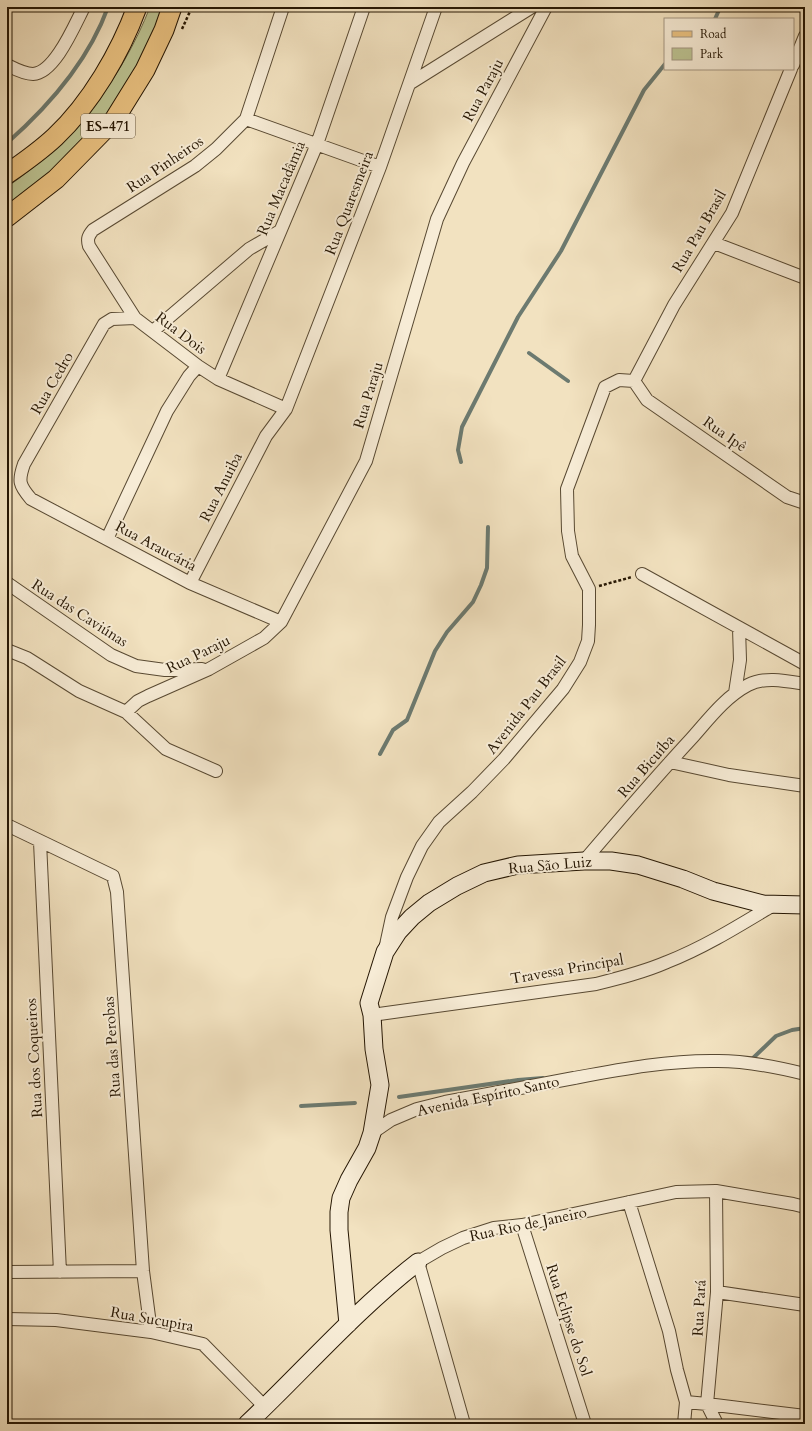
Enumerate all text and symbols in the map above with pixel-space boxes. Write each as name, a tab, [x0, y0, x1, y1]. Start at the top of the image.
legend	[664, 18, 794, 70]
text: Road	[700, 26, 727, 42]
text: Park	[700, 46, 724, 62]
street label: Rua Paraju	[458, 55, 508, 125]
road number: ES-471	[81, 114, 135, 138]
street label: Rua Pinheiros	[123, 131, 207, 197]
street label: Rua Macadâmia	[252, 137, 310, 238]
street label: Rua Quaresmeira	[320, 148, 378, 258]
street label: Rua Pau Brasil	[667, 186, 731, 276]
street label: Rua Dois	[152, 307, 210, 359]
street label: Rua Cedro	[26, 348, 78, 418]
street label: Rua Paraju	[348, 359, 388, 431]
street label: Rua Ipê	[699, 412, 751, 456]
street label: Rua Anuiba	[195, 448, 247, 525]
street label: Rua Araucária	[112, 516, 201, 576]
street label: Rua das Caviúnas	[28, 574, 132, 652]
street label: Rua Paraju	[163, 630, 233, 678]
street label: Avenida Pau Brasil	[481, 652, 571, 758]
street label: Rua Bicuíba	[613, 730, 679, 802]
street label: Rua São Luiz	[508, 851, 593, 879]
street label: Travessa Principal	[509, 949, 625, 989]
street label: Rua das Perobas	[98, 996, 126, 1098]
street label: Rua dos Coqueiros	[21, 998, 47, 1118]
street label: Avenida Espírito Santo	[415, 1071, 561, 1121]
street label: Rua Rio de Janeiro	[468, 1202, 588, 1246]
street label: Rua Eclipse do Sol	[541, 1261, 597, 1379]
street label: Rua Pará	[688, 1279, 710, 1337]
street label: Rua Sucupira	[109, 1302, 196, 1336]

